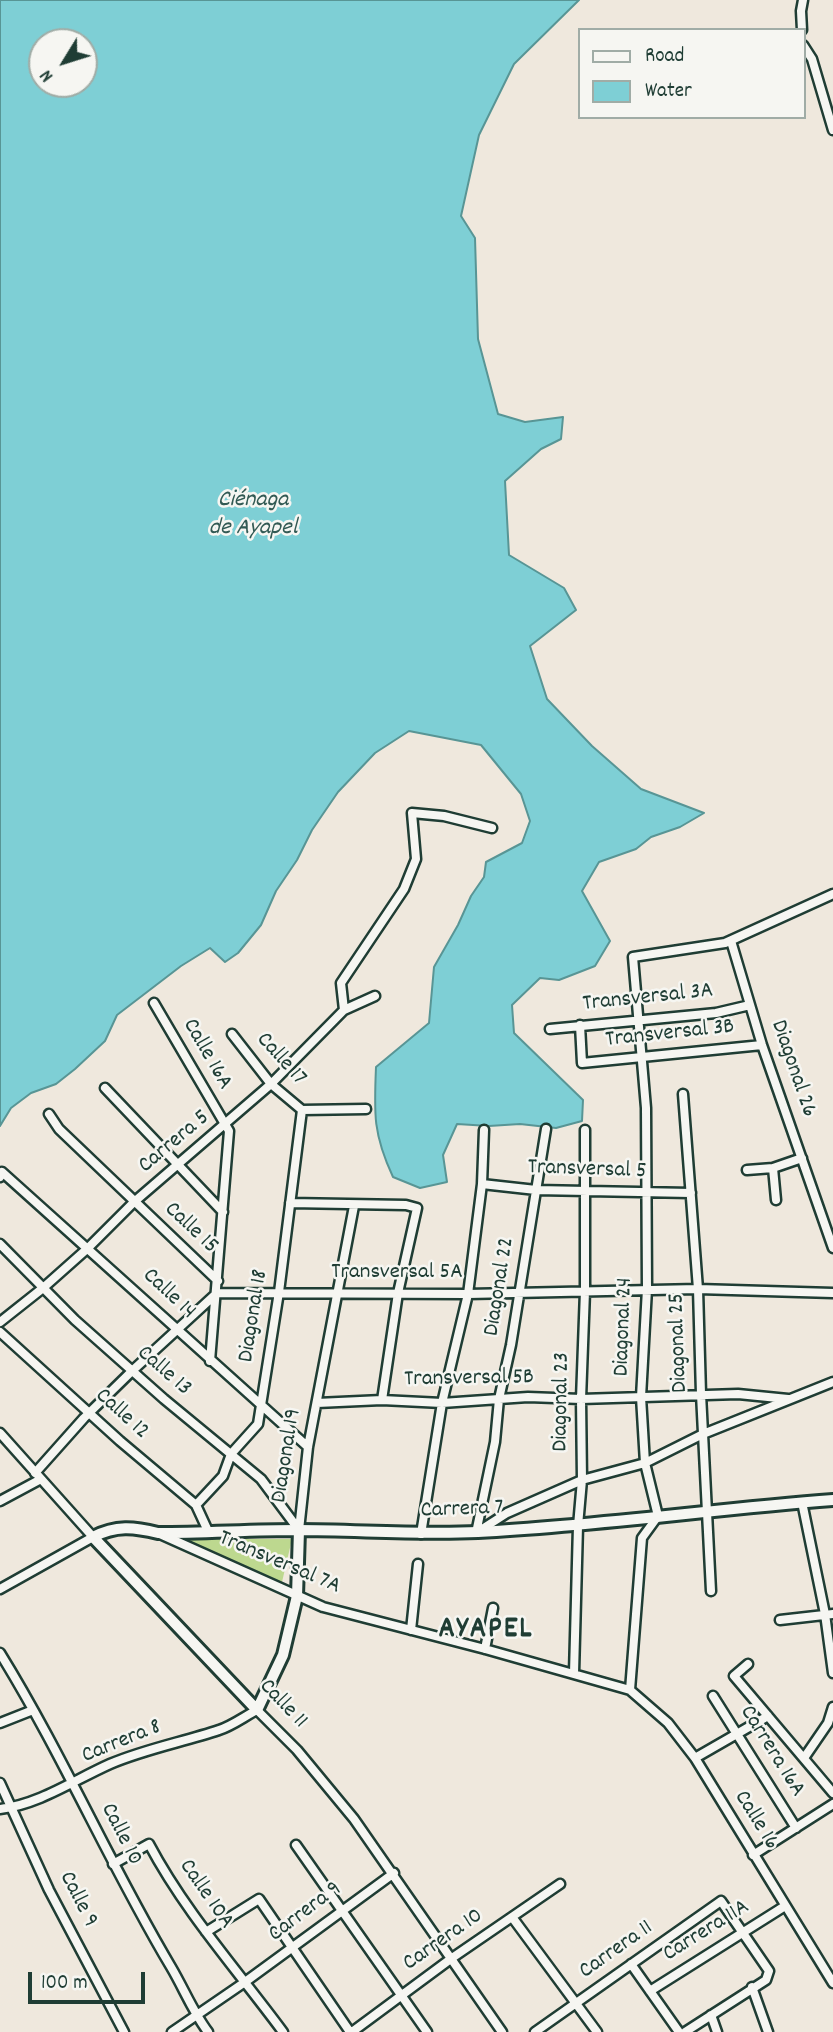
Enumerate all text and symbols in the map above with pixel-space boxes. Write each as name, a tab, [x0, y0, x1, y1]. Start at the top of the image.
north arrow	[28, 28, 98, 98]
legend	[578, 28, 805, 119]
text: Road	[645, 42, 684, 72]
text: N	[34, 63, 61, 87]
text: Water	[645, 77, 692, 107]
water label: Ciénaga de Ayapel	[209, 488, 297, 544]
street label: Transversal 3A	[581, 978, 715, 1020]
street label: Calle 16A	[175, 1015, 237, 1095]
street label: Transversal 3B	[604, 1015, 736, 1055]
street label: Diagonal 26	[763, 1017, 821, 1121]
street label: Calle 17	[249, 1028, 311, 1092]
street label: Carrera 5	[134, 1105, 216, 1181]
street label: Transversal 5	[527, 1155, 647, 1187]
street label: Calle 15	[157, 1197, 223, 1261]
street label: Diagonal 22	[480, 1236, 522, 1338]
street label: Transversal 5A	[331, 1260, 463, 1288]
street label: Calle 14	[136, 1263, 200, 1327]
street label: Diagonal 18	[234, 1268, 276, 1364]
street label: Diagonal 24	[609, 1277, 641, 1377]
street label: Diagonal 25	[664, 1293, 696, 1393]
street label: Calle 13	[130, 1341, 196, 1403]
street label: Diagonal 23	[548, 1352, 578, 1452]
street label: Transversal 5B	[404, 1365, 534, 1395]
street label: Calle 12	[88, 1383, 154, 1447]
street label: Diagonal 19	[267, 1407, 309, 1505]
street label: Carrera 7	[420, 1496, 504, 1526]
street label: Transversal 7A	[214, 1526, 344, 1602]
district label: AYAPEL	[439, 1614, 533, 1650]
street label: Calle 11	[252, 1674, 312, 1736]
street label: Carrera 16A	[732, 1701, 810, 1803]
street label: Carrera 8	[78, 1715, 166, 1771]
street label: Calle 16	[726, 1786, 784, 1856]
street label: Calle 10	[93, 1799, 147, 1871]
street label: Calle 10A	[171, 1855, 239, 1935]
street label: Calle 9	[51, 1867, 103, 1933]
street label: Carrera 9	[264, 1877, 348, 1949]
street label: Carrera 11A	[659, 1895, 755, 1969]
street label: Carrera 10	[399, 1903, 489, 1979]
street label: Carrera 11	[575, 1916, 659, 1986]
scale bar	[32, 1958, 149, 2002]
text: 100 m	[41, 1969, 88, 1999]

